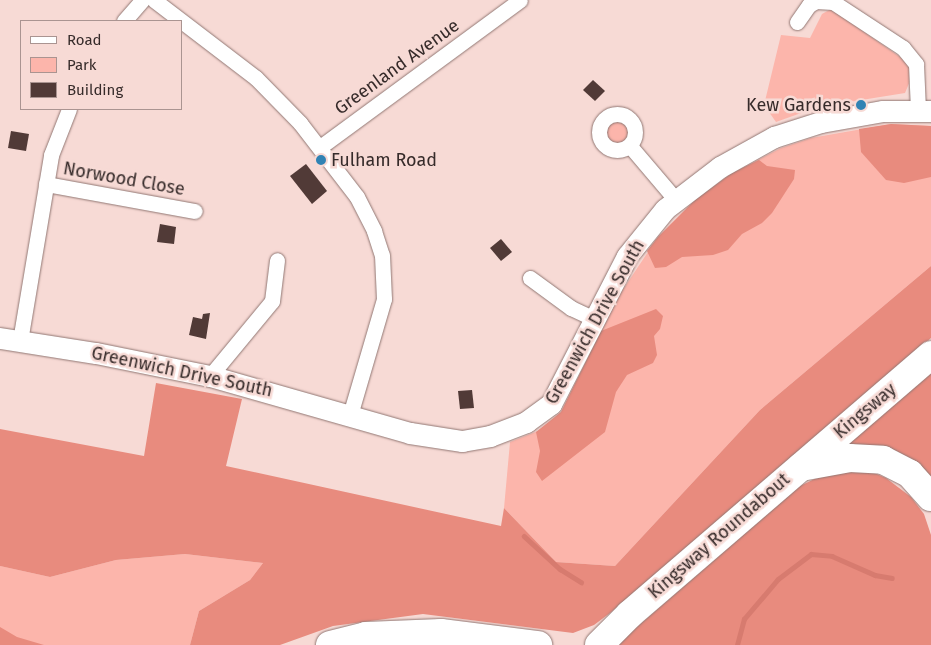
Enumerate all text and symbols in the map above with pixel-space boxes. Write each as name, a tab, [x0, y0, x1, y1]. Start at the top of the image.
street label: Greenland Avenue	[330, 15, 464, 119]
legend	[20, 20, 182, 110]
text: Road	[67, 31, 102, 49]
text: Park	[67, 56, 97, 74]
text: Building	[67, 81, 123, 99]
place label: Kew Gardens	[746, 94, 851, 116]
marker: Kew Gardens	[855, 99, 867, 111]
place label: Fulham Road	[331, 149, 437, 171]
marker: Fulham Road	[315, 154, 327, 166]
street label: Norwood Close	[62, 158, 186, 200]
street label: Greenwich Drive South	[541, 236, 649, 408]
street label: Greenwich Drive South	[89, 342, 275, 402]
street label: Kingsway	[829, 379, 901, 443]
street label: Kingsway Roundabout	[644, 469, 794, 603]

